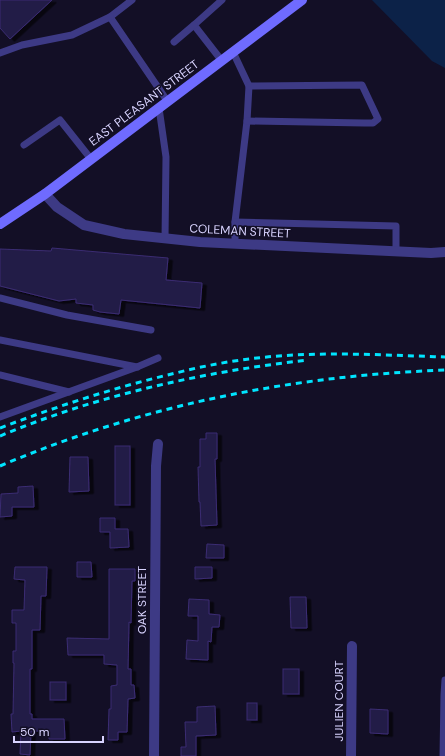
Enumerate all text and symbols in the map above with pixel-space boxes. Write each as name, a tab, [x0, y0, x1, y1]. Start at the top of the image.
street label: EAST PLEASANT STREET	[86, 56, 202, 150]
street label: COLEMAN STREET	[189, 220, 291, 242]
street label: OAK STREET	[134, 566, 150, 634]
street label: JULIEN COURT	[331, 660, 347, 741]
scale bar	[14, 718, 103, 744]
text: 50 m	[20, 724, 49, 740]

